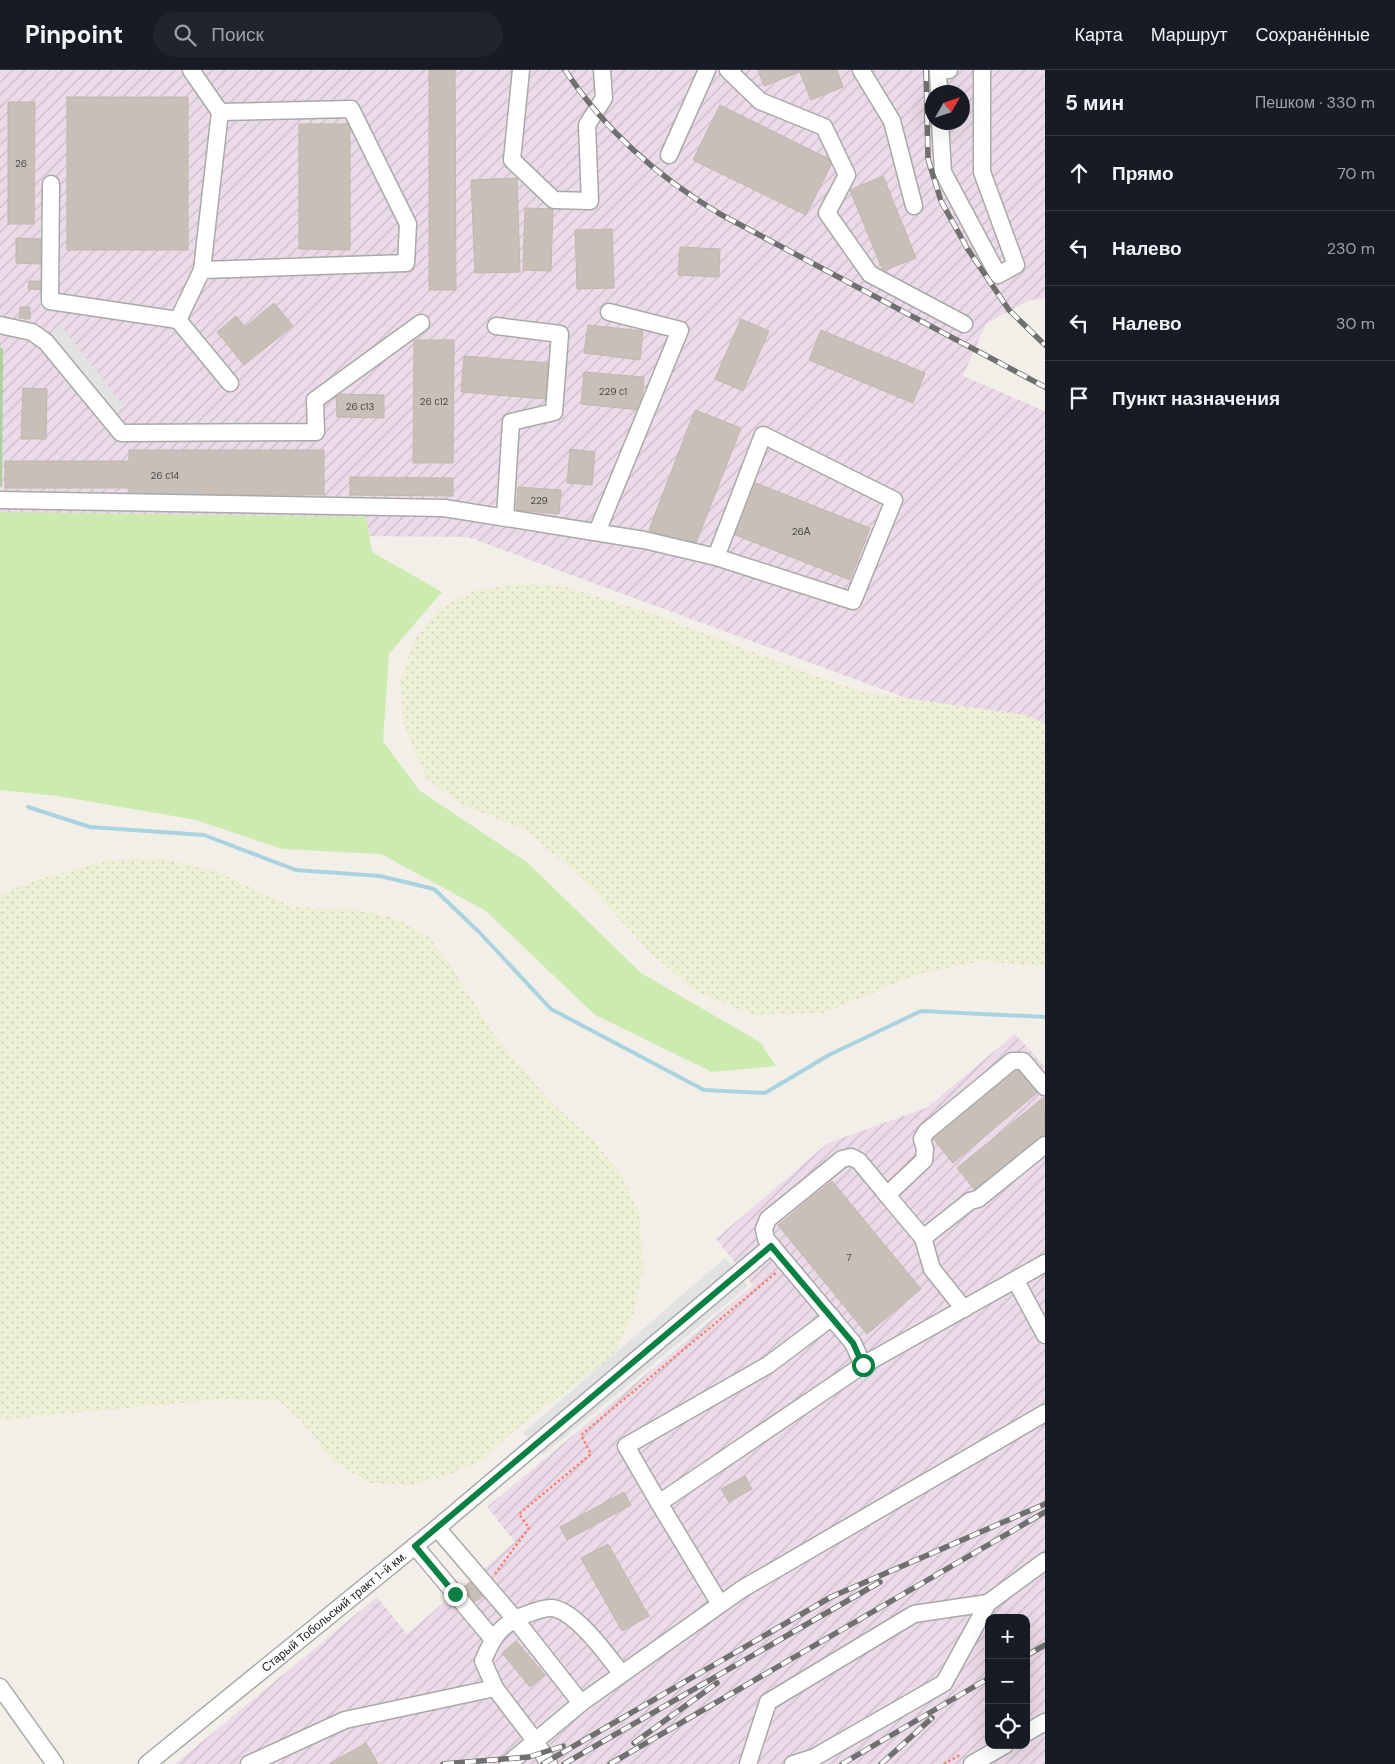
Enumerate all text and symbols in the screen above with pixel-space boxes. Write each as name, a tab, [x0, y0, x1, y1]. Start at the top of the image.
search box	[153, 12, 503, 57]
text: Pinpoint	[25, 19, 123, 50]
icon: search	[171, 21, 199, 49]
text: Поиск	[211, 22, 264, 47]
text: Карта	[1075, 23, 1123, 47]
text: Маршрут	[1151, 23, 1227, 47]
text: Сохранённые	[1255, 23, 1370, 47]
north arrow	[925, 85, 970, 130]
text: 5 мин	[1065, 89, 1124, 117]
text: Пешком · 330 m	[1255, 92, 1375, 113]
house number: 26	[15, 157, 27, 170]
icon: ahead	[1065, 159, 1093, 187]
text: Прямо	[1112, 161, 1174, 186]
text: 70 m	[1337, 163, 1375, 184]
icon: left	[1065, 234, 1093, 262]
text: Налево	[1112, 236, 1182, 261]
text: 230 m	[1327, 238, 1375, 259]
icon: left	[1065, 309, 1093, 337]
text: Налево	[1112, 311, 1182, 336]
text: 30 m	[1336, 313, 1375, 334]
icon: arrive	[1065, 384, 1093, 412]
house number: 229 с1	[599, 385, 627, 398]
text: Пункт назначения	[1112, 386, 1280, 411]
house number: 26 с12	[420, 395, 449, 408]
house number: 26 с13	[346, 400, 374, 413]
house number: 26 с14	[151, 469, 179, 482]
house number: 229	[530, 494, 548, 507]
house number: 26А	[792, 525, 811, 538]
house number: 7	[846, 1251, 852, 1264]
route start	[852, 1354, 875, 1377]
street label: Старый Тобольский тракт 1-й км.	[258, 1548, 410, 1676]
route end	[444, 1583, 467, 1606]
map controls	[985, 1614, 1030, 1749]
button: +	[985, 1614, 1030, 1659]
button: −	[985, 1659, 1030, 1704]
button: locate	[985, 1704, 1030, 1749]

